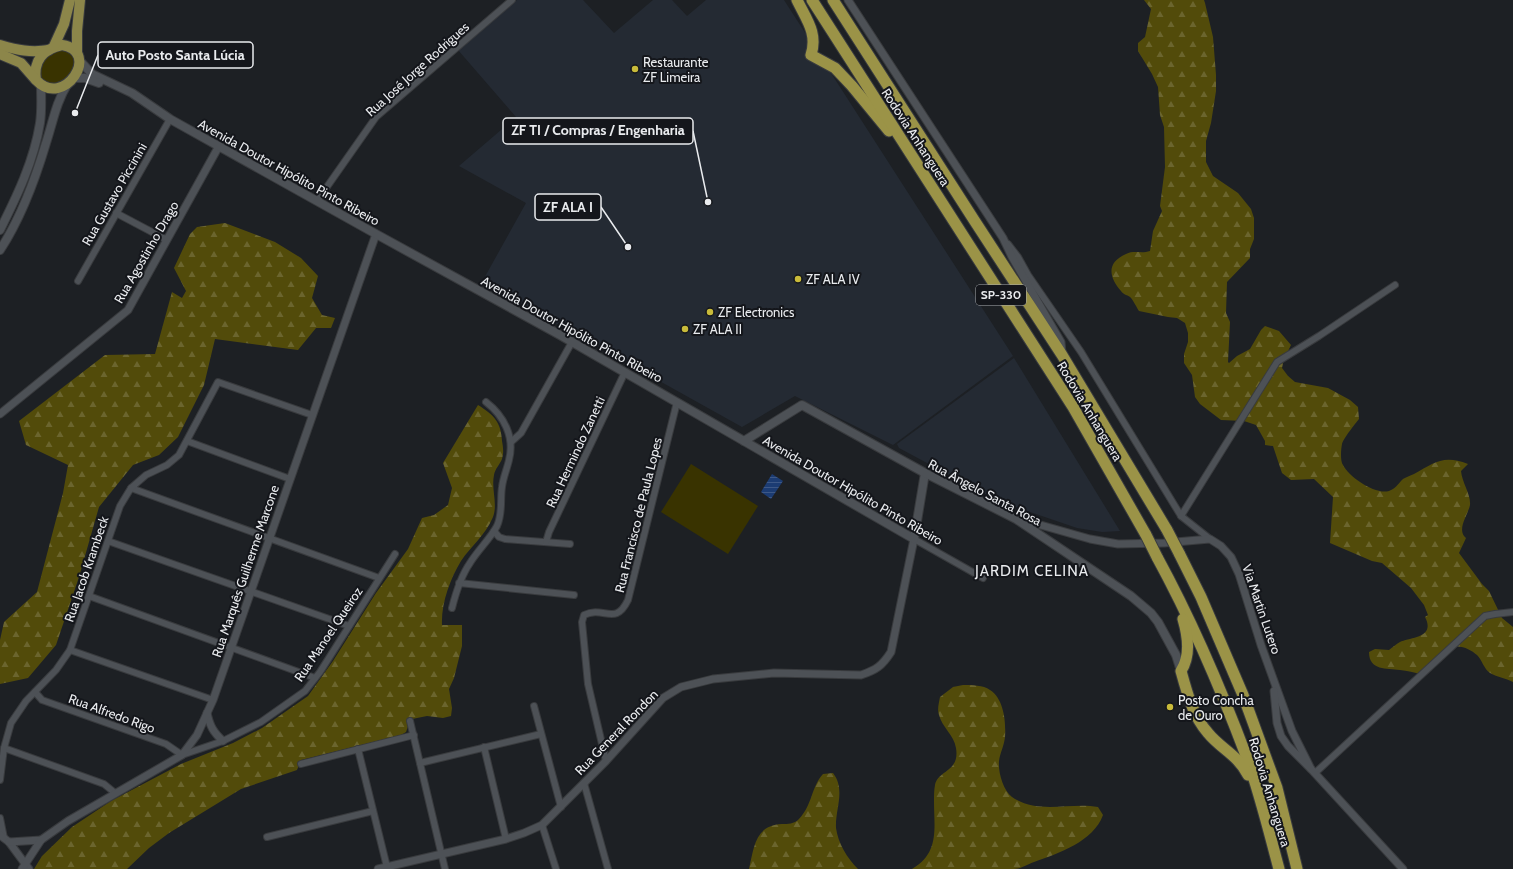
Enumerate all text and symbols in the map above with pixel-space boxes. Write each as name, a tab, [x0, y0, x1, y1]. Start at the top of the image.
street label: Rua José Jorge Rodrigues	[362, 18, 472, 120]
callout: Auto Posto Santa Lúcia	[98, 42, 253, 68]
text: Auto Posto Santa Lúcia	[105, 46, 245, 64]
place label: Restaurante ZF Limeira	[643, 54, 709, 85]
marker: Restaurante ZF Limeira	[630, 64, 640, 74]
street label: Rodovia Anhanguera	[878, 85, 954, 190]
street label: Avenida Doutor Hipólito Pinto Ribeiro	[195, 115, 383, 229]
callout: ZF TI / Compras / Engenharia	[503, 118, 693, 144]
text: ZF TI / Compras / Engenharia	[511, 121, 685, 139]
street label: Rua Gustavo Piccinini	[78, 140, 150, 248]
callout: ZF ALA I	[535, 194, 601, 220]
street label: Rua Agostinho Drago	[110, 198, 182, 306]
text: ZF ALA I	[543, 198, 593, 216]
place label: ZF ALA IV	[806, 271, 860, 287]
street label: Avenida Doutor Hipólito Pinto Ribeiro	[478, 272, 666, 386]
marker: ZF ALA IV	[793, 274, 803, 284]
road number: SP-330	[976, 285, 1026, 305]
place label: ZF Electronics	[718, 304, 795, 320]
marker: ZF Electronics	[705, 307, 715, 317]
place label: ZF ALA II	[693, 321, 742, 337]
marker: ZF ALA II	[680, 324, 690, 334]
street label: Rodovia Anhanguera	[1054, 358, 1126, 464]
street label: Rua Hermindo Zanetti	[542, 394, 608, 510]
street label: Avenida Doutor Hipólito Pinto Ribeiro	[760, 432, 946, 548]
street label: Rua Francisco de Paula Lopes	[611, 435, 665, 594]
street label: Rua Ângelo Santa Rosa	[926, 455, 1045, 529]
street label: Rua Marquês Guilherme Marcone	[208, 483, 282, 659]
street label: Rua Jacob Krambeck	[60, 514, 112, 624]
district label: JARDIM CELINA	[974, 562, 1089, 580]
street label: Via Martin Lutero	[1239, 562, 1285, 656]
street label: Rua Manoel Queiroz	[290, 584, 366, 684]
street label: Rua General Rondon	[571, 686, 661, 778]
street label: Rua Alfredo Rigo	[67, 690, 157, 736]
place label: Posto Concha de Ouro	[1178, 692, 1254, 723]
marker: Posto Concha de Ouro	[1165, 702, 1175, 712]
street label: Rodovia Anhanguera	[1246, 735, 1294, 849]

